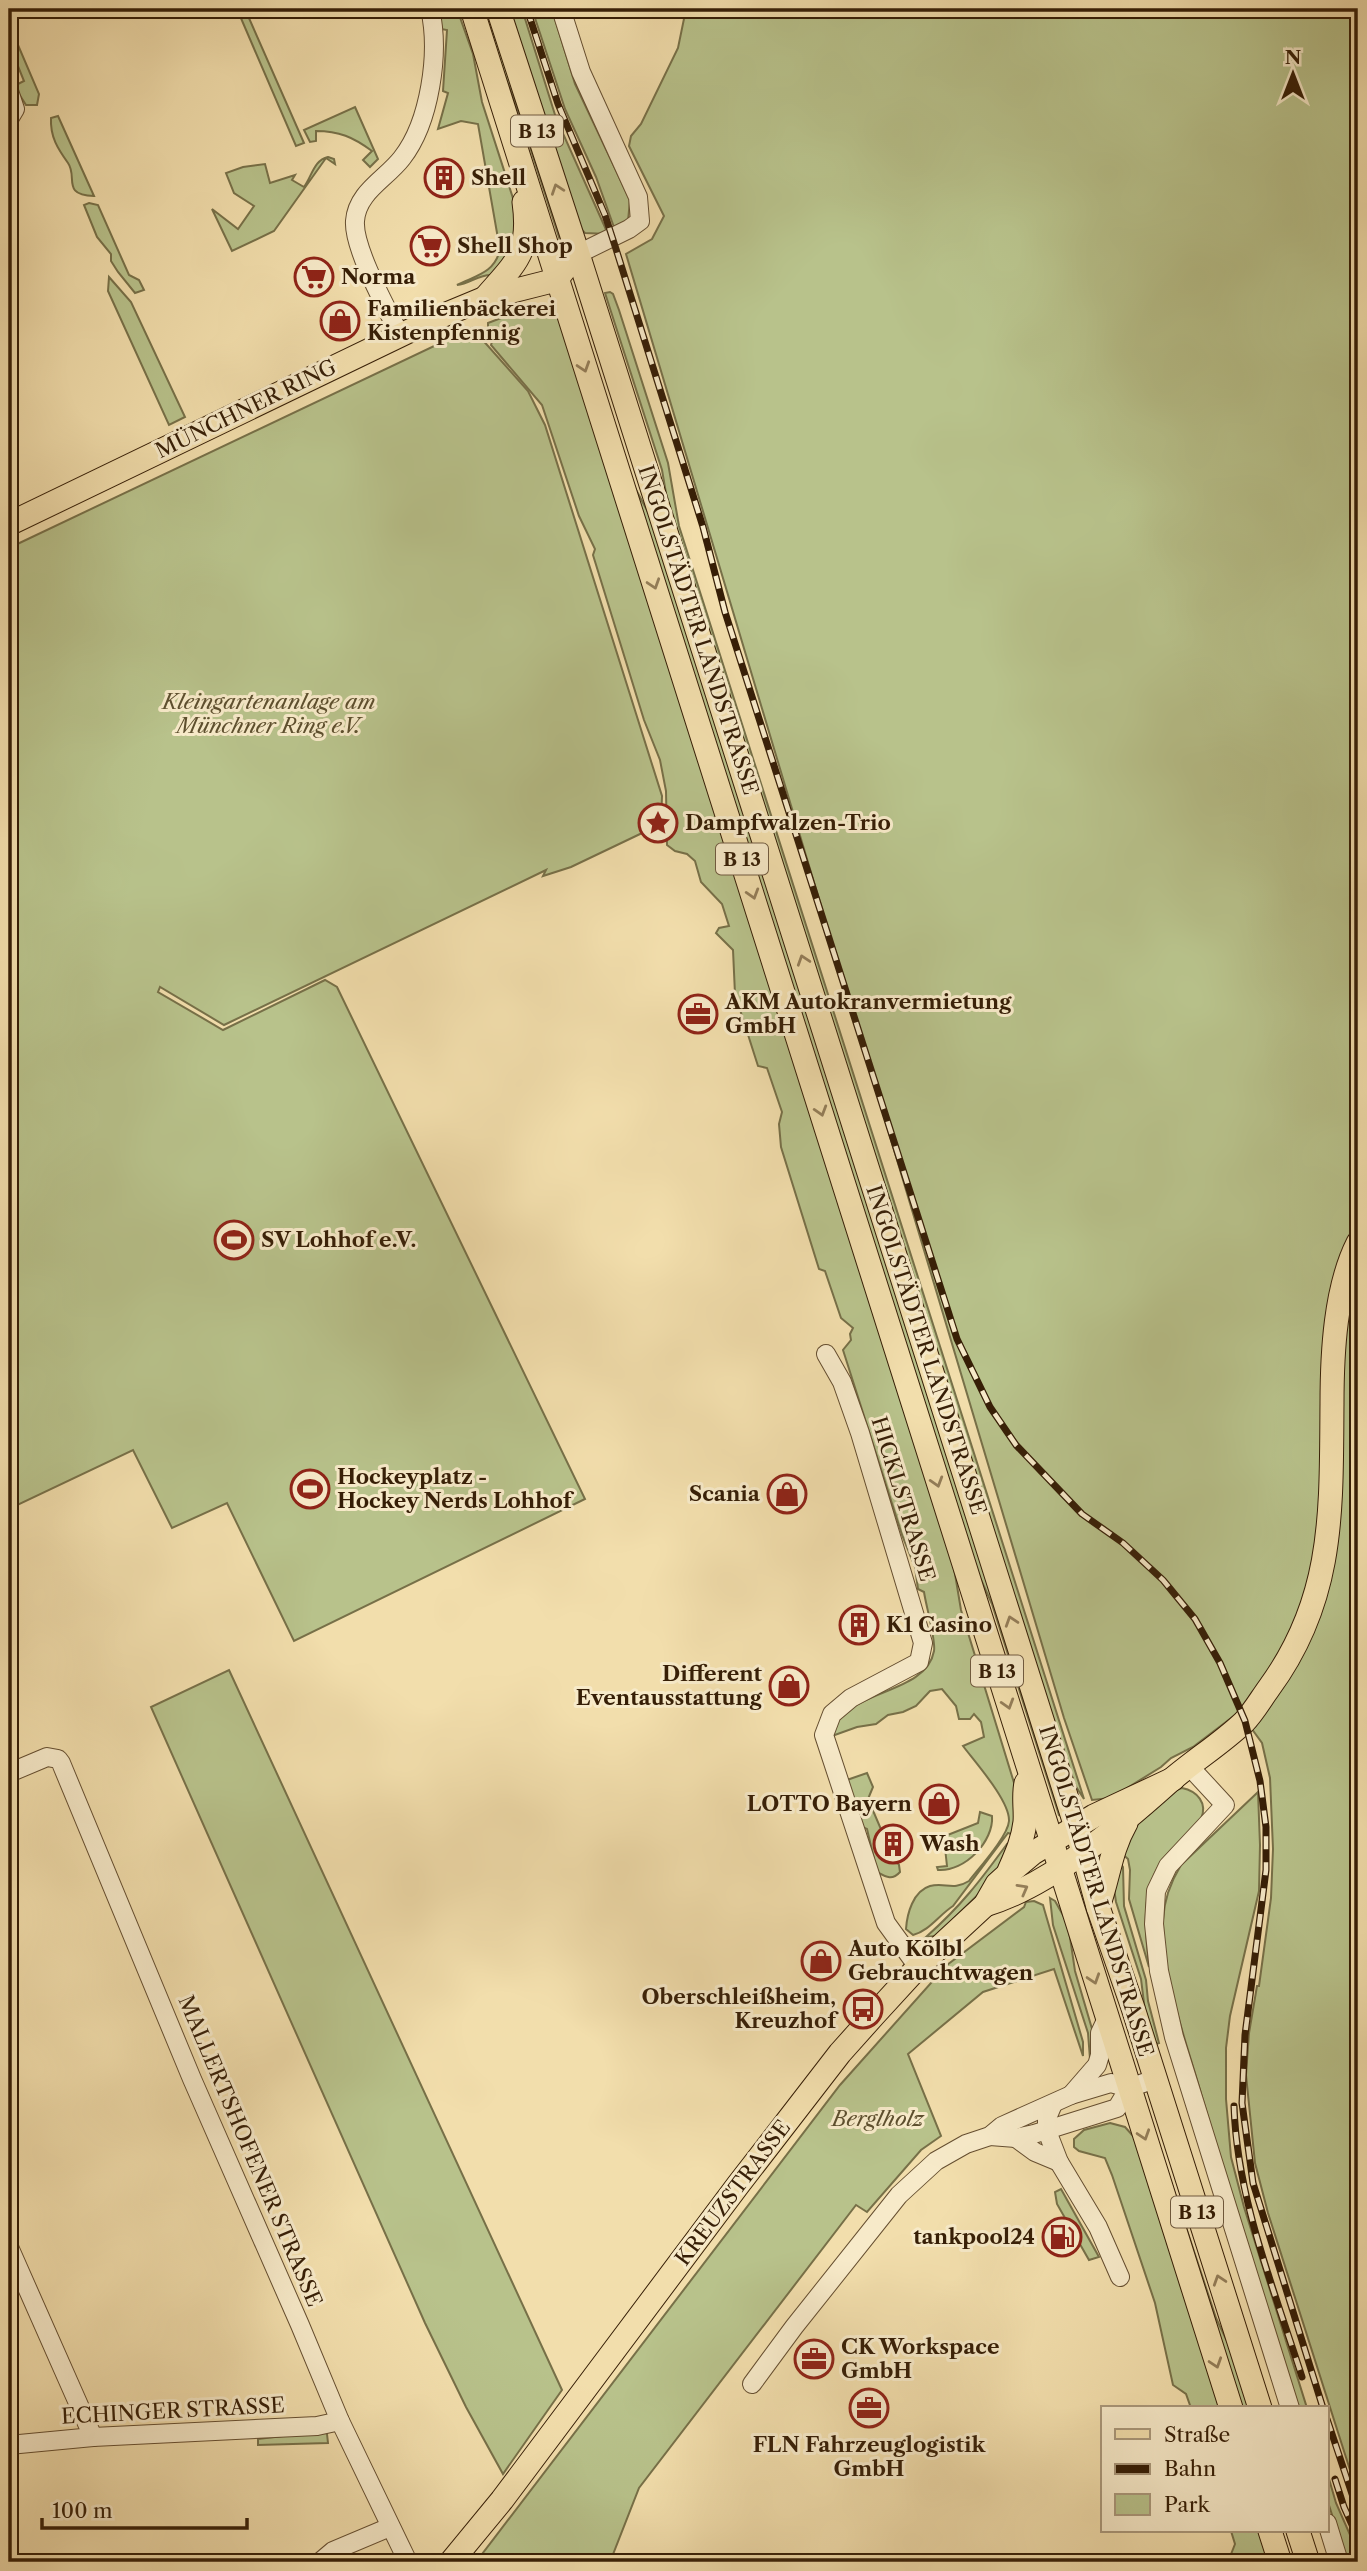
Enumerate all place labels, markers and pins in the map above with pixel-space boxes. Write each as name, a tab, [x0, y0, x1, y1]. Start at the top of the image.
building icon: Shell	[423, 157, 465, 199]
place label: Shell	[471, 165, 526, 190]
supermarket icon: Shell Shop	[409, 225, 451, 267]
place label: Shell Shop	[457, 233, 573, 258]
supermarket icon: Norma	[293, 256, 335, 298]
place label: Norma	[341, 264, 416, 289]
place label: Familienbäckerei Kistenpfennig	[367, 296, 557, 345]
shop icon: Familienbäckerei Kistenpfennig	[319, 300, 361, 342]
place icon: Dampfwalzen-Trio	[637, 802, 679, 844]
place label: Dampfwalzen-Trio	[685, 810, 891, 835]
place label: AKM Autokranvermietung GmbH	[724, 989, 1012, 1038]
office icon: AKM Autokranvermietung GmbH	[677, 993, 719, 1035]
sports icon: SV Lohhof e.V.	[213, 1219, 255, 1261]
place label: SV Lohhof e.V.	[261, 1227, 416, 1252]
place label: Hockeyplatz - Hockey Nerds Lohhof	[337, 1464, 575, 1513]
sports icon: Hockeyplatz - Hockey Nerds Lohhof	[289, 1468, 331, 1510]
shop icon: Scania	[766, 1473, 808, 1515]
place label: Scania	[689, 1481, 761, 1506]
building icon: K1 Casino	[838, 1604, 880, 1646]
place label: K1 Casino	[886, 1612, 992, 1637]
place label: Different Eventausstattung	[576, 1661, 763, 1710]
shop icon: Different Eventausstattung	[768, 1665, 810, 1707]
shop icon: LOTTO Bayern	[918, 1783, 960, 1825]
place label: LOTTO Bayern	[747, 1791, 913, 1816]
building icon: Wash	[872, 1823, 914, 1865]
place label: Wash	[919, 1831, 980, 1856]
place label: Auto Kölbl Gebrauchtwagen	[847, 1936, 1034, 1985]
shop icon: Auto Kölbl Gebrauchtwagen	[800, 1940, 842, 1982]
place label: Oberschleißheim, Kreuzhof	[641, 1984, 839, 2033]
bus stop icon: Oberschleißheim, Kreuzhof	[842, 1988, 884, 2030]
fuel station icon: tankpool24	[1041, 2216, 1083, 2258]
place label: tankpool24	[913, 2224, 1035, 2249]
place label: CK Workspace GmbH	[841, 2334, 999, 2383]
office icon: CK Workspace GmbH	[793, 2338, 835, 2380]
office icon: FLN Fahrzeuglogistik GmbH	[848, 2387, 890, 2429]
place label: FLN Fahrzeuglogistik GmbH	[753, 2432, 987, 2481]

